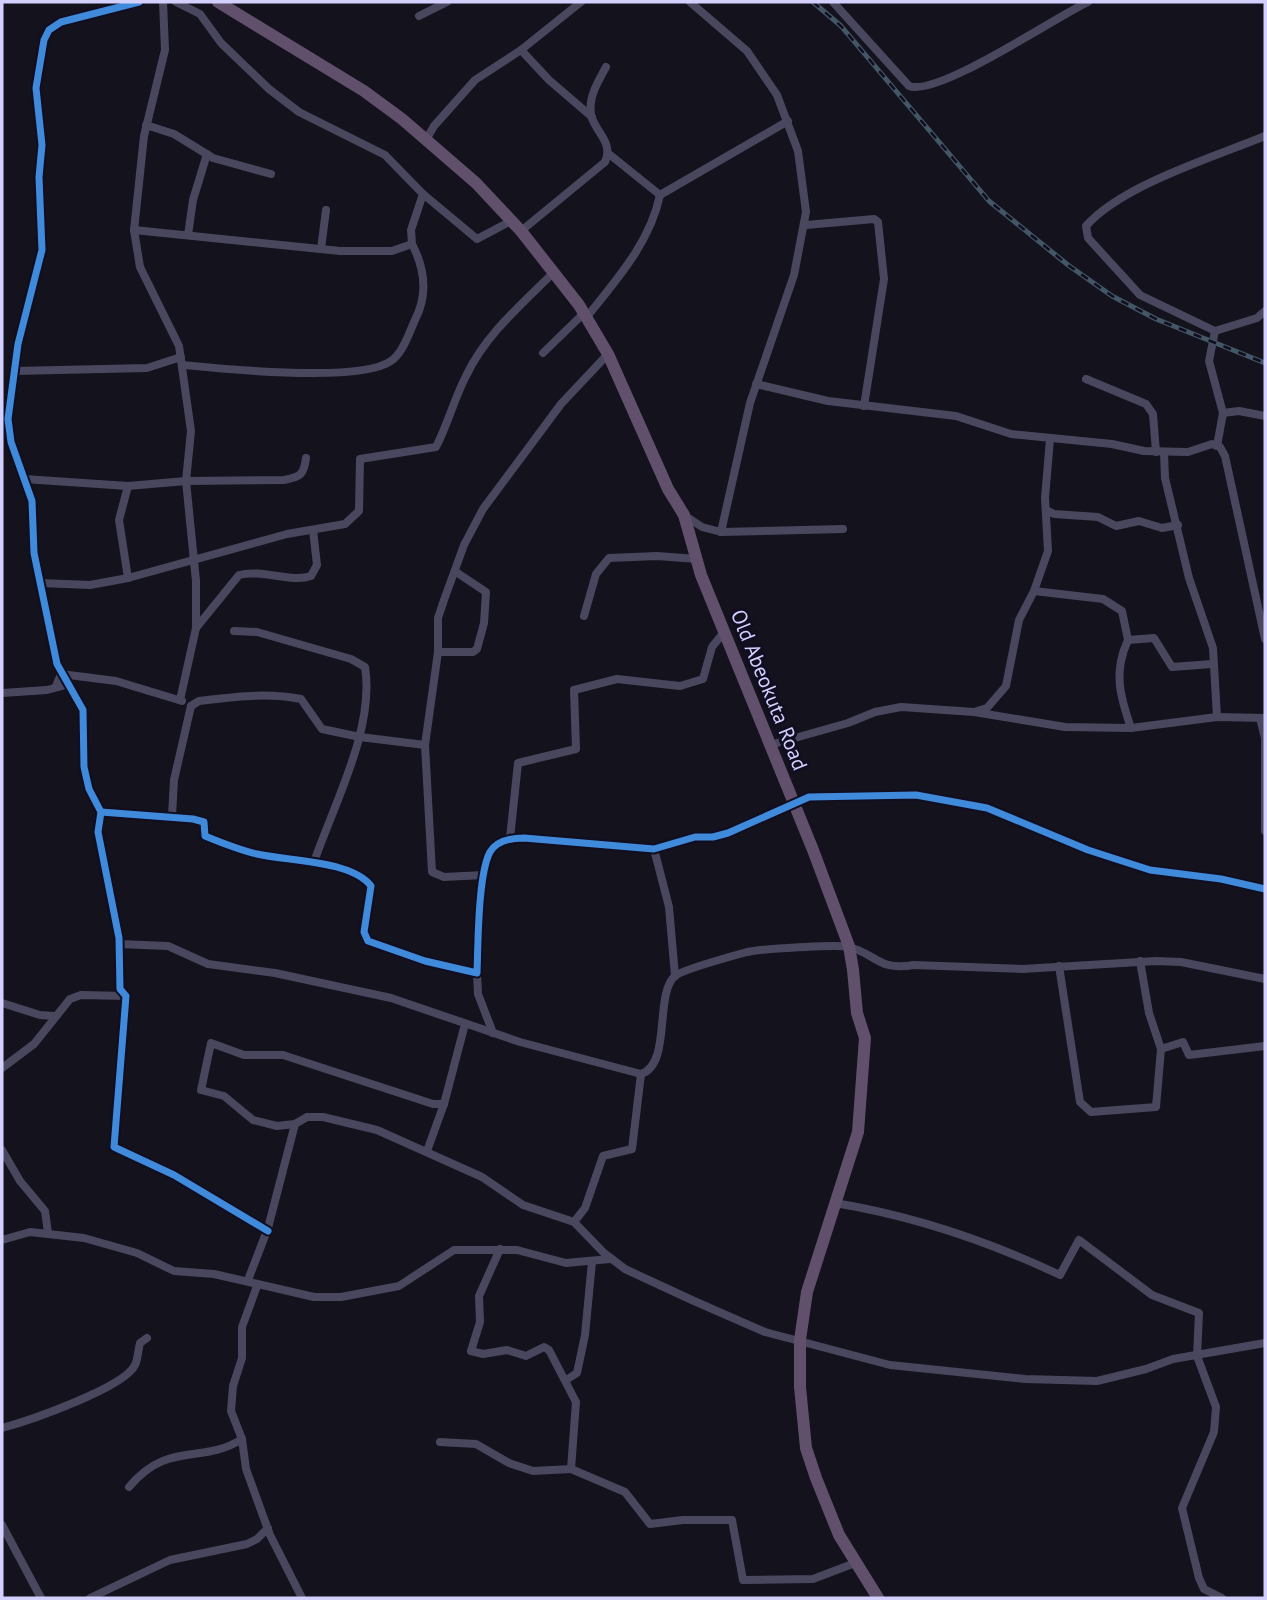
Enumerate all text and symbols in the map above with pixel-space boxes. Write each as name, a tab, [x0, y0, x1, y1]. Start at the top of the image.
street label: Old Abeokuta Road	[725, 605, 814, 774]

